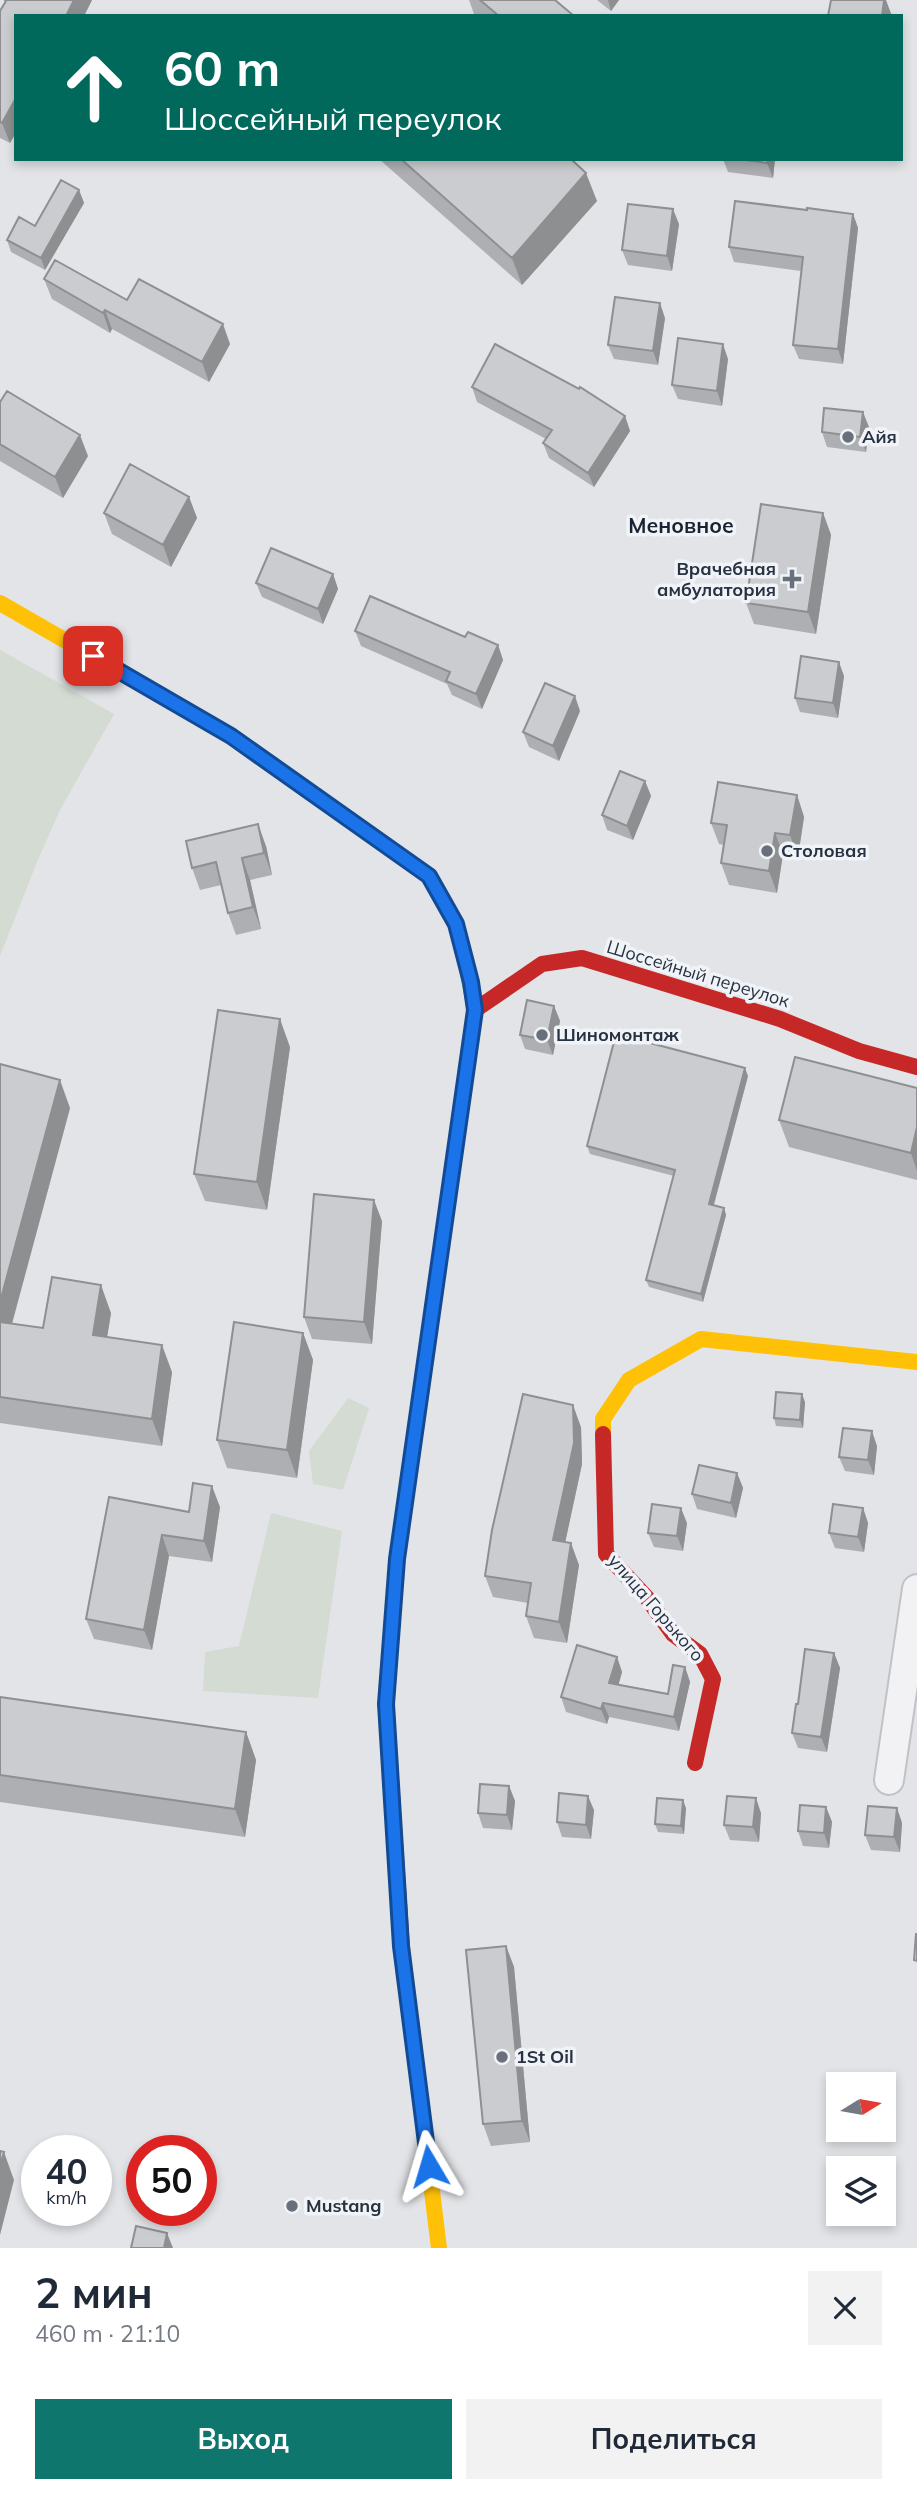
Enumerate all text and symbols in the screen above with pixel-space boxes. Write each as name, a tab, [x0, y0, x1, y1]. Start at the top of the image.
text: 60 m	[164, 37, 280, 98]
icon: ahead	[49, 42, 140, 133]
text: Шоссейный переулок	[164, 98, 501, 138]
place label: Айя	[862, 425, 897, 448]
marker: Айя	[840, 429, 856, 445]
district label: Меновное	[628, 512, 734, 538]
place label: Врачебная амбулатория	[657, 557, 776, 601]
marker: Врачебная амбулатория	[782, 569, 802, 589]
pin	[63, 626, 123, 686]
icon: arrive	[74, 637, 112, 675]
place label: Столовая	[781, 839, 867, 862]
marker: Столовая	[759, 843, 775, 859]
street label: Шоссейный переулок	[604, 935, 793, 1012]
place label: Шиномонтаж	[556, 1023, 680, 1046]
marker: Шиномонтаж	[534, 1027, 550, 1043]
street label: улица Горького	[603, 1549, 709, 1666]
place label: 1St Oil	[516, 2045, 574, 2068]
marker: 1St Oil	[494, 2049, 510, 2065]
north arrow	[826, 2072, 896, 2142]
map controls	[826, 2072, 896, 2226]
position arrow	[392, 2129, 466, 2203]
speed limit sign: 50	[126, 2135, 217, 2226]
text: 40	[45, 2149, 88, 2193]
button: layers	[826, 2156, 896, 2226]
text: km/h	[46, 2186, 87, 2209]
place label: Mustang	[306, 2194, 381, 2217]
marker: Mustang	[284, 2198, 300, 2214]
text: 2 мин	[35, 2266, 153, 2319]
button: close	[808, 2271, 882, 2345]
text: 460 m · 21:10	[35, 2319, 180, 2348]
button: Выход	[35, 2399, 452, 2479]
button: Поделиться	[466, 2399, 882, 2479]

